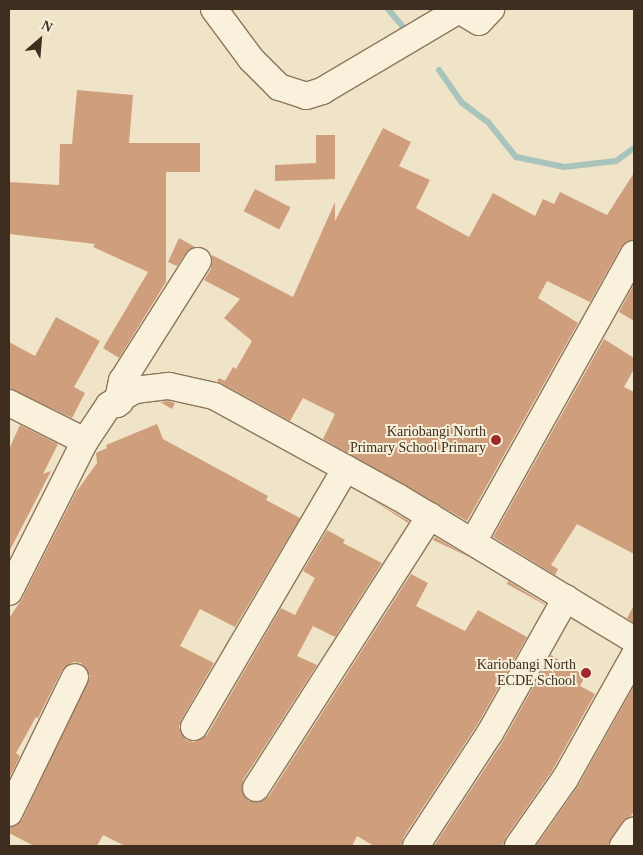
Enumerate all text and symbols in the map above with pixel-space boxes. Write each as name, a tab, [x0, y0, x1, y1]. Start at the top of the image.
north arrow	[15, 15, 65, 65]
text: N	[39, 17, 55, 35]
place label: Kariobangi North Primary School Primary	[350, 424, 486, 457]
marker: Kariobangi North Primary School Primary	[490, 434, 502, 446]
place label: Kariobangi North ECDE School	[477, 657, 576, 690]
marker: Kariobangi North ECDE School	[580, 667, 592, 679]

